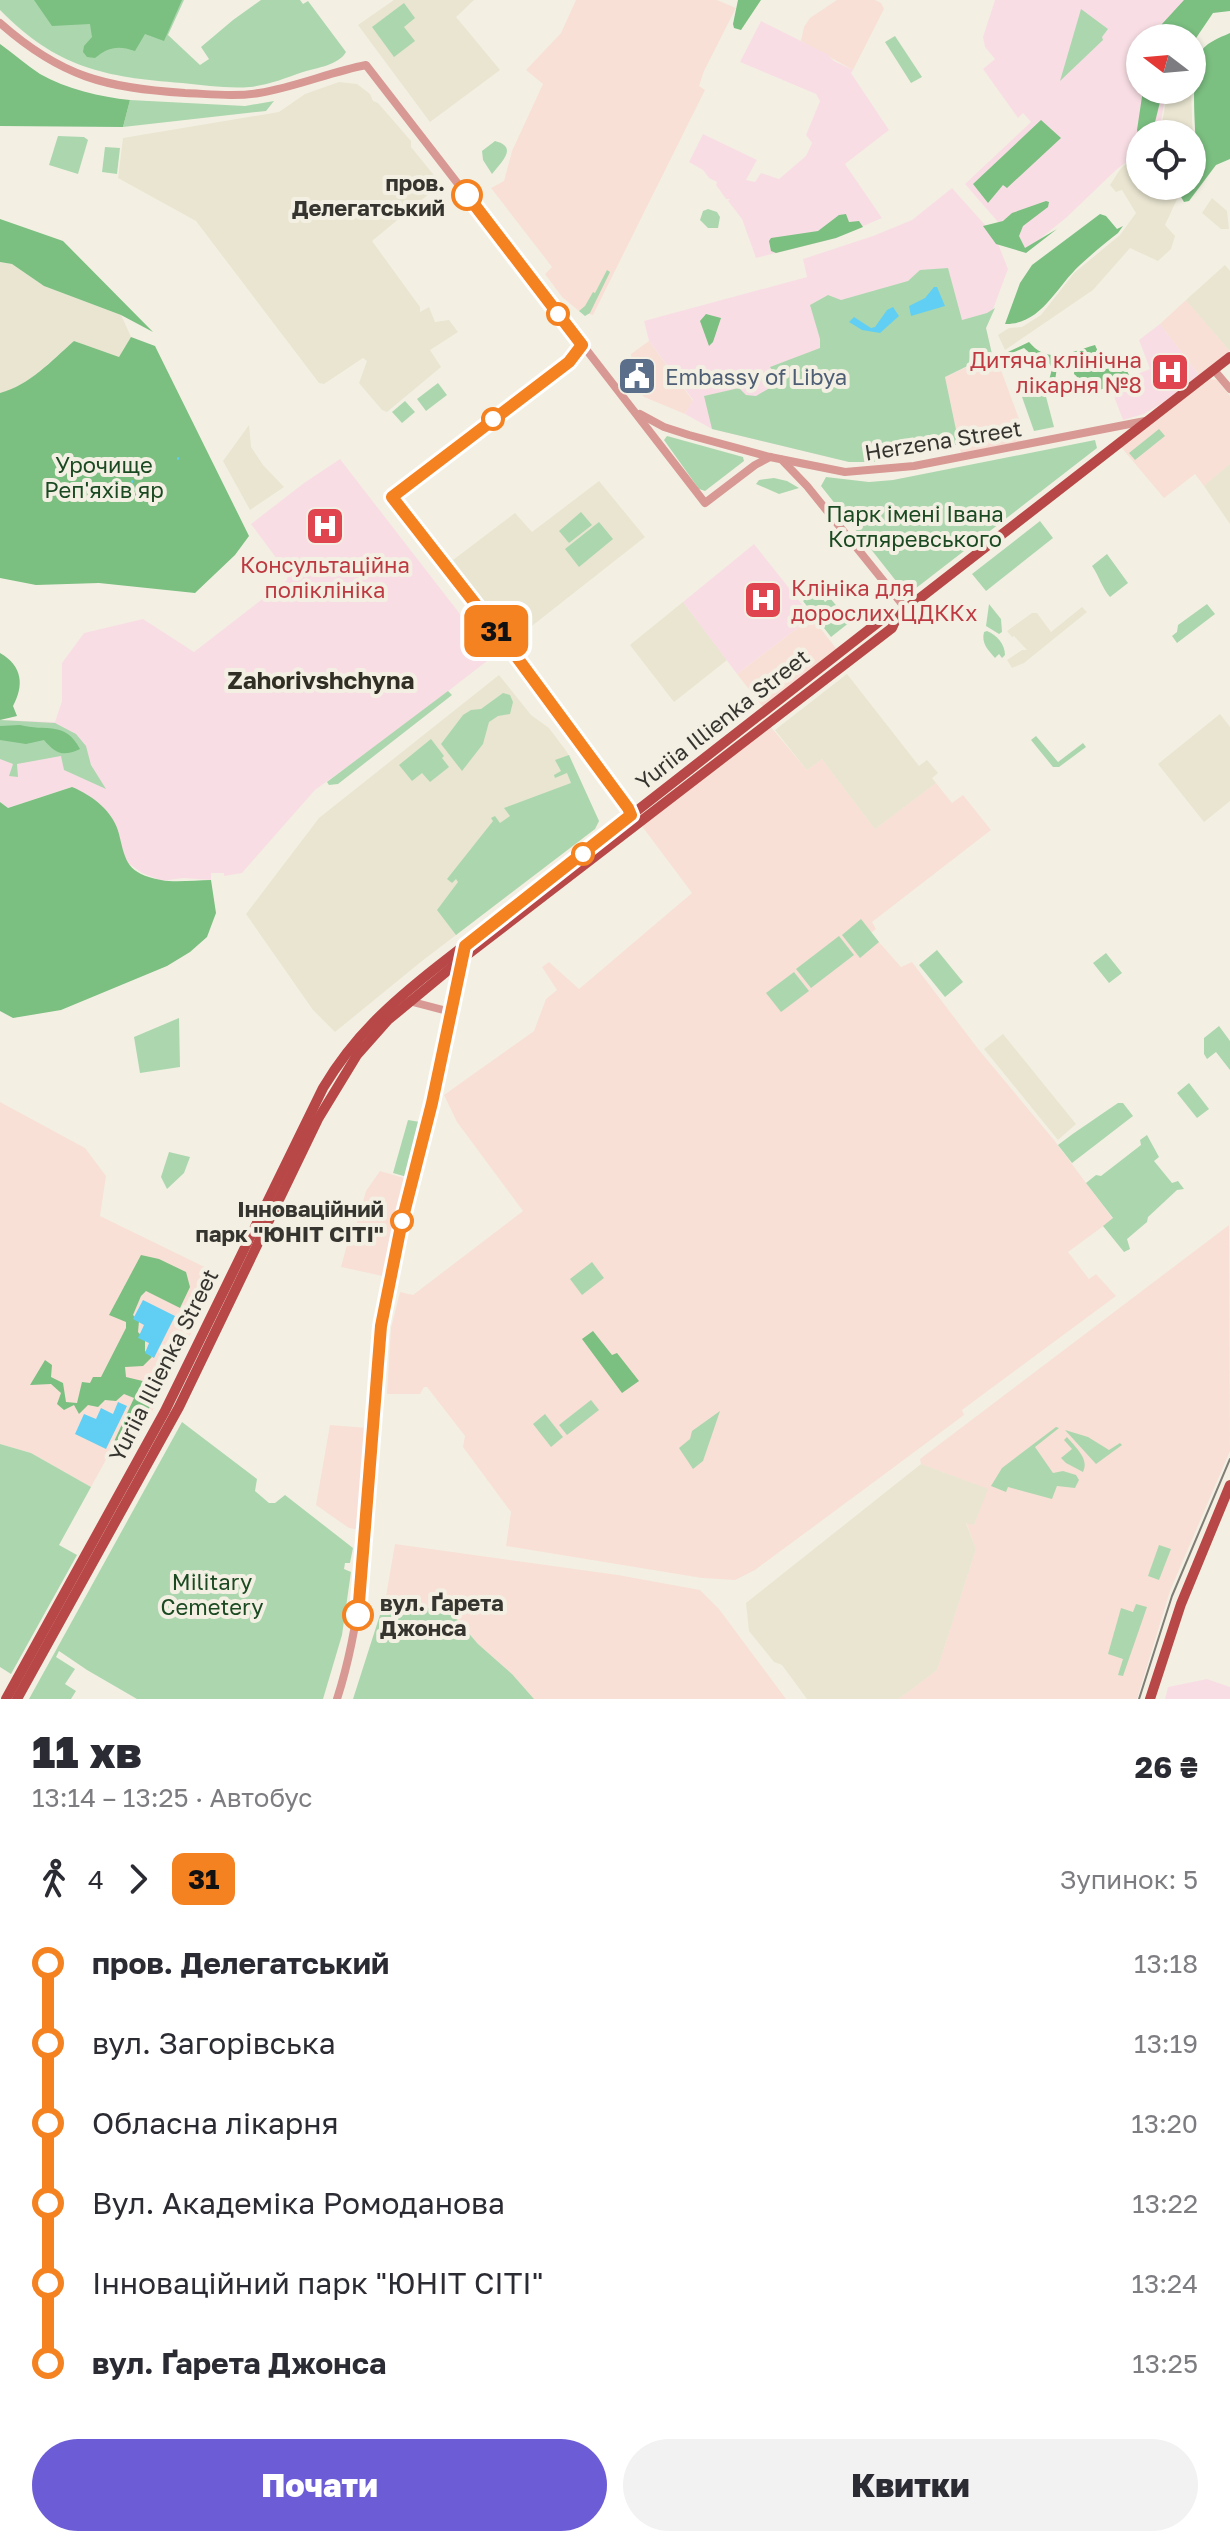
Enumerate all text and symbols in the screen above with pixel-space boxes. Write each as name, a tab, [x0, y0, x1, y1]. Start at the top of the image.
north arrow	[1126, 24, 1206, 104]
map controls	[1126, 24, 1206, 200]
button: locate	[1126, 120, 1206, 200]
place label: пров. Делегатський	[292, 169, 445, 221]
marker: пров. Делегатський	[452, 180, 482, 210]
unlabelled marker	[547, 303, 569, 325]
place label: Дитяча клінічна лікарня №8	[970, 346, 1142, 398]
hospital icon: Дитяча клінічна лікарня №8	[1149, 351, 1191, 393]
public building icon: Embassy of Libya	[616, 355, 658, 397]
place label: Embassy of Libya	[665, 363, 847, 390]
unlabelled marker	[482, 408, 504, 430]
street label: Herzena Street	[862, 414, 1024, 466]
park label: Урочище Реп'яхів яр	[44, 451, 164, 503]
park label: Парк імені Івана Котляревського	[826, 500, 1004, 552]
hospital icon: Консультаційна поліклініка	[304, 505, 346, 547]
place label: Консультаційна поліклініка	[240, 551, 410, 603]
place label: Клініка для дорослих ЦДККх	[791, 574, 977, 626]
hospital icon: Клініка для дорослих ЦДККх	[742, 579, 784, 621]
line badge: 31	[460, 605, 532, 657]
text: 31	[480, 614, 512, 647]
street label: Yuriia Illienka Street	[630, 643, 814, 795]
district label: Zahorivshchyna	[228, 665, 414, 694]
unlabelled marker	[572, 843, 594, 865]
place label: Інноваційний парк "ЮНІТ СІТІ"	[195, 1195, 384, 1247]
marker: Інноваційний парк "ЮНІТ СІТІ"	[391, 1210, 413, 1232]
street label: Yuriia Illienka Street	[103, 1264, 223, 1466]
park label: Military Cemetery	[160, 1568, 264, 1620]
place label: вул. Ґарета Джонса	[380, 1589, 504, 1641]
marker: вул. Ґарета Джонса	[343, 1600, 373, 1630]
text: 11 хв	[32, 1725, 142, 1778]
text: 26 ₴	[1135, 1749, 1198, 1785]
text: 13:14 – 13:25 · Автобус	[32, 1782, 313, 1813]
icon: walk	[32, 1857, 76, 1901]
icon: forward	[116, 1857, 160, 1901]
text: 31	[188, 1862, 219, 1895]
text: 4	[88, 1864, 104, 1895]
text: Зупинок: 5	[1060, 1864, 1198, 1895]
text: пров. Делегатський	[92, 1945, 389, 1981]
text: 13:18	[1134, 1948, 1198, 1979]
text: вул. Загорівська	[92, 2025, 336, 2061]
text: 13:19	[1134, 2028, 1198, 2059]
text: Обласна лікарня	[92, 2105, 339, 2141]
text: 13:20	[1131, 2108, 1198, 2139]
text: Вул. Академіка Ромоданова	[92, 2185, 505, 2221]
text: 13:22	[1132, 2188, 1198, 2219]
text: Інноваційний парк "ЮНІТ СІТІ"	[92, 2265, 543, 2301]
text: 13:24	[1131, 2268, 1198, 2299]
text: вул. Ґарета Джонса	[92, 2345, 386, 2381]
text: 13:25	[1132, 2348, 1198, 2379]
button: Почати	[32, 2439, 607, 2531]
button: Квитки	[623, 2439, 1198, 2531]

